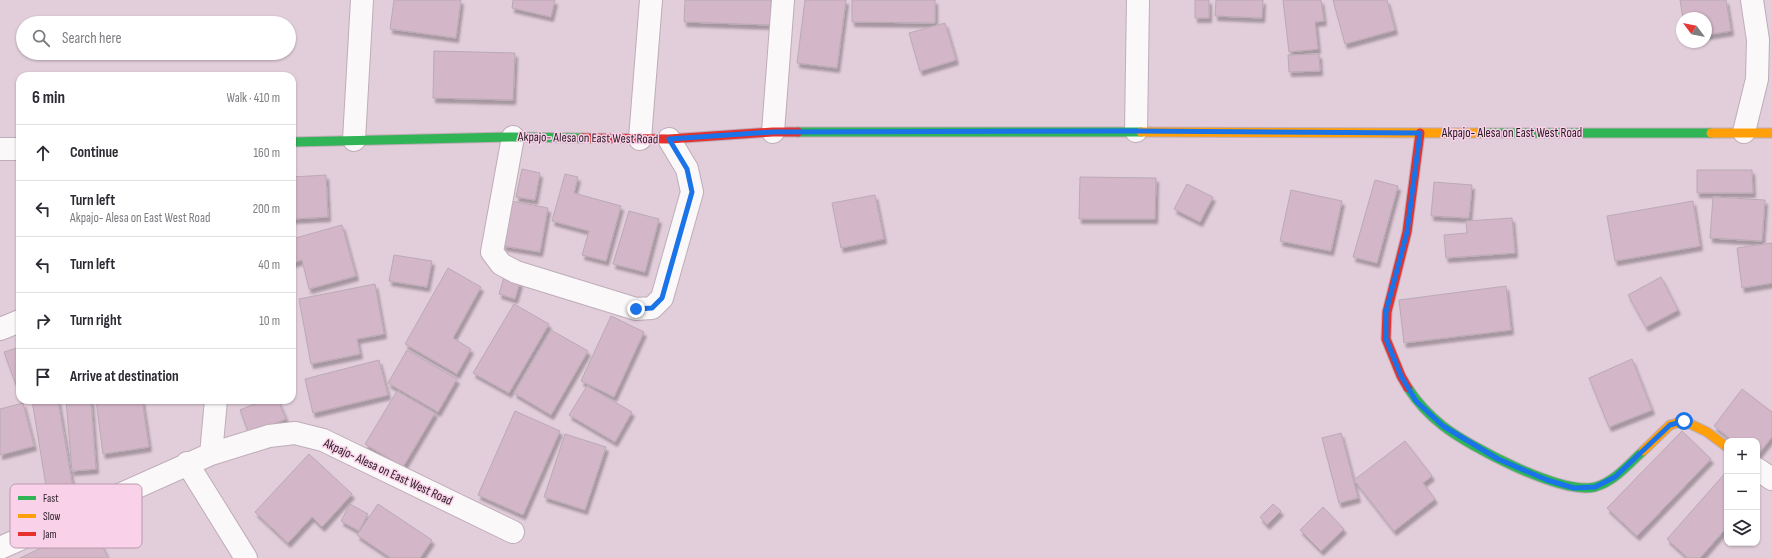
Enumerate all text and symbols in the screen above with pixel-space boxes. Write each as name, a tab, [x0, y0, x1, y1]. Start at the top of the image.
north arrow	[1676, 12, 1712, 48]
search box	[16, 16, 296, 60]
icon: search	[30, 27, 52, 49]
text: Search here	[62, 29, 122, 48]
text: 6 min	[32, 88, 65, 108]
text: Walk · 410 m	[227, 90, 280, 106]
street label: Akpajo- Alesa on East West Road	[1441, 125, 1582, 141]
street label: Akpajo- Alesa on East West Road	[517, 129, 658, 147]
icon: ahead	[32, 142, 54, 164]
text: Continue	[70, 143, 119, 162]
text: 160 m	[254, 145, 280, 161]
text: Turn left	[70, 191, 115, 210]
icon: left	[32, 198, 54, 220]
text: 200 m	[253, 201, 280, 217]
text: Akpajo- Alesa on East West Road	[70, 210, 210, 226]
icon: left	[32, 254, 54, 276]
text: Turn left	[70, 255, 115, 274]
text: 40 m	[258, 257, 280, 273]
route end	[627, 300, 645, 318]
icon: right	[32, 310, 54, 332]
text: Turn right	[70, 311, 122, 330]
text: 10 m	[259, 313, 280, 329]
icon: arrive	[32, 366, 54, 388]
text: Arrive at destination	[70, 367, 179, 386]
route start	[1675, 412, 1693, 430]
street label: Akpajo- Alesa on East West Road	[320, 435, 455, 509]
map controls	[1724, 438, 1760, 546]
button: +	[1724, 438, 1760, 474]
button: −	[1724, 474, 1760, 510]
legend	[10, 484, 142, 548]
text: Fast	[43, 492, 59, 505]
text: Slow	[43, 510, 60, 523]
button: layers	[1724, 510, 1760, 546]
text: Jam	[42, 528, 57, 541]

